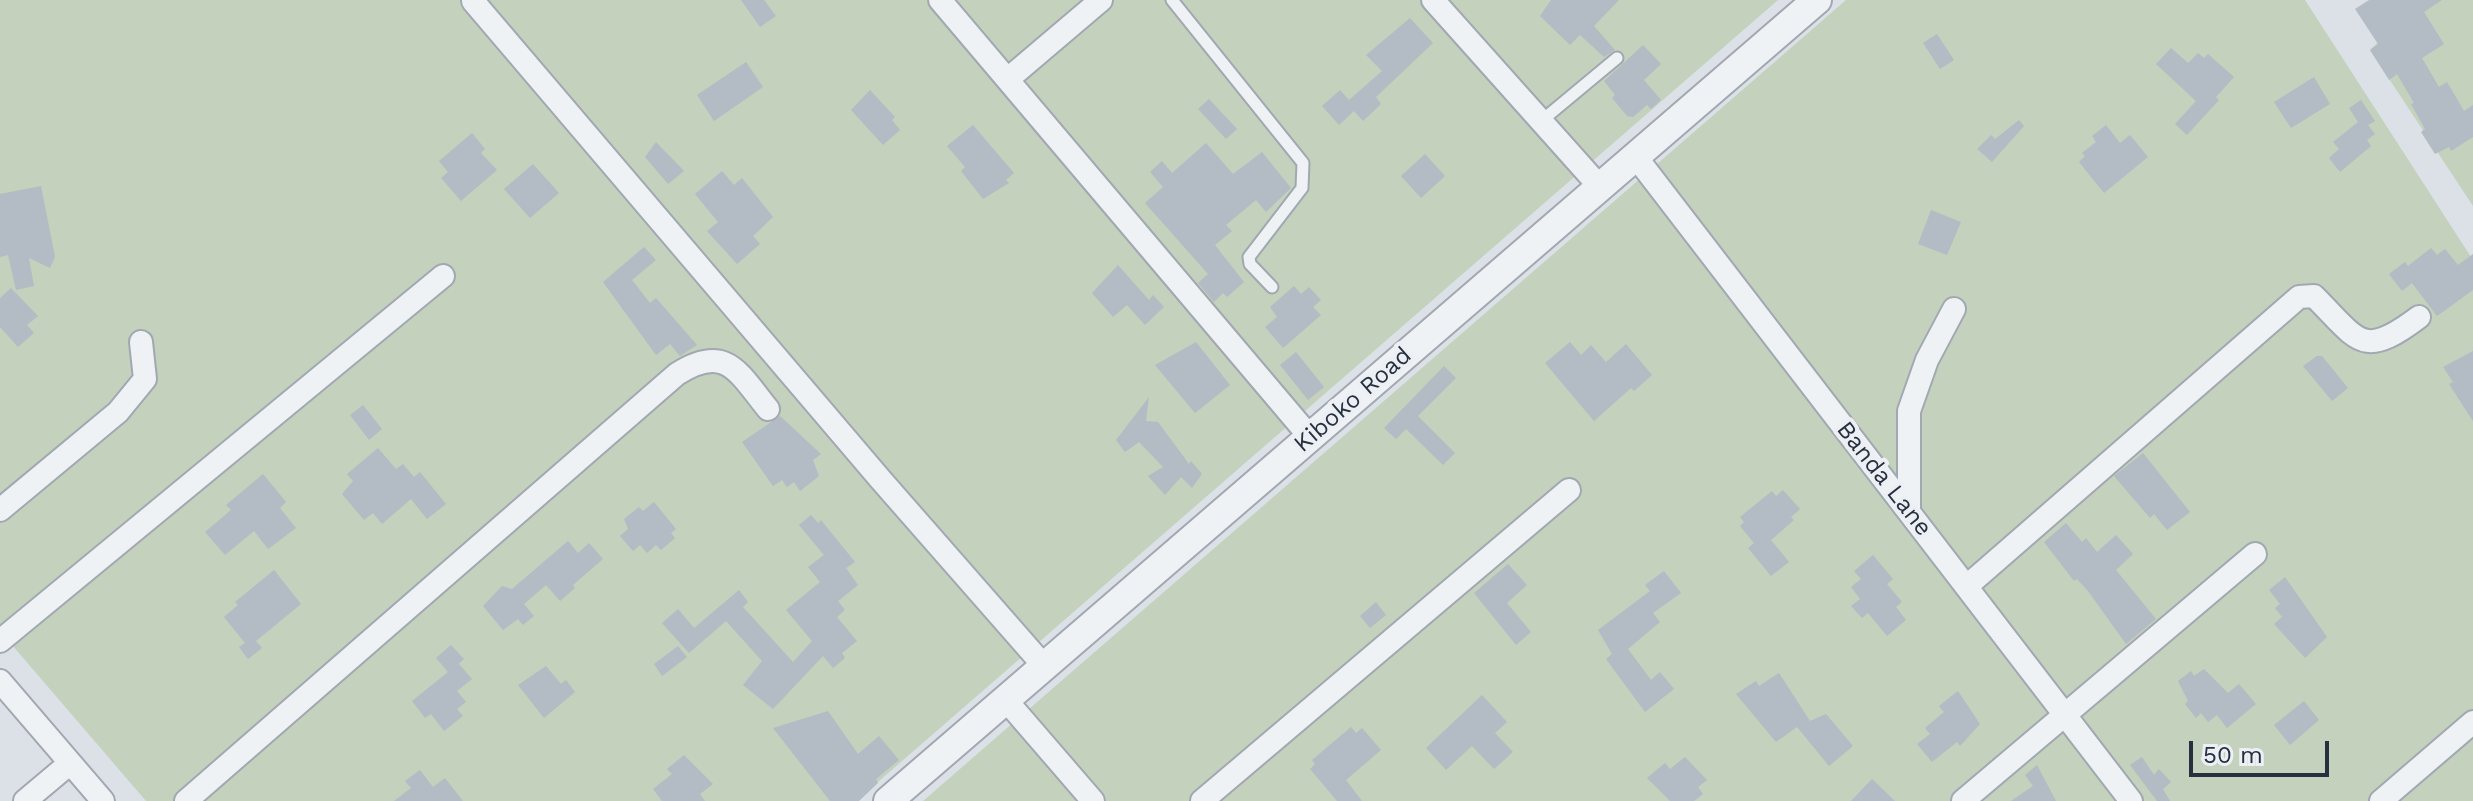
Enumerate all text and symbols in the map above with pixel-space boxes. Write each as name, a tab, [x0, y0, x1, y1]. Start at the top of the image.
street label: Kiboko Road	[1288, 341, 1418, 459]
street label: Banda Lane	[1830, 416, 1938, 542]
scale bar	[2193, 725, 2333, 775]
text: 50 m	[2203, 741, 2263, 769]

